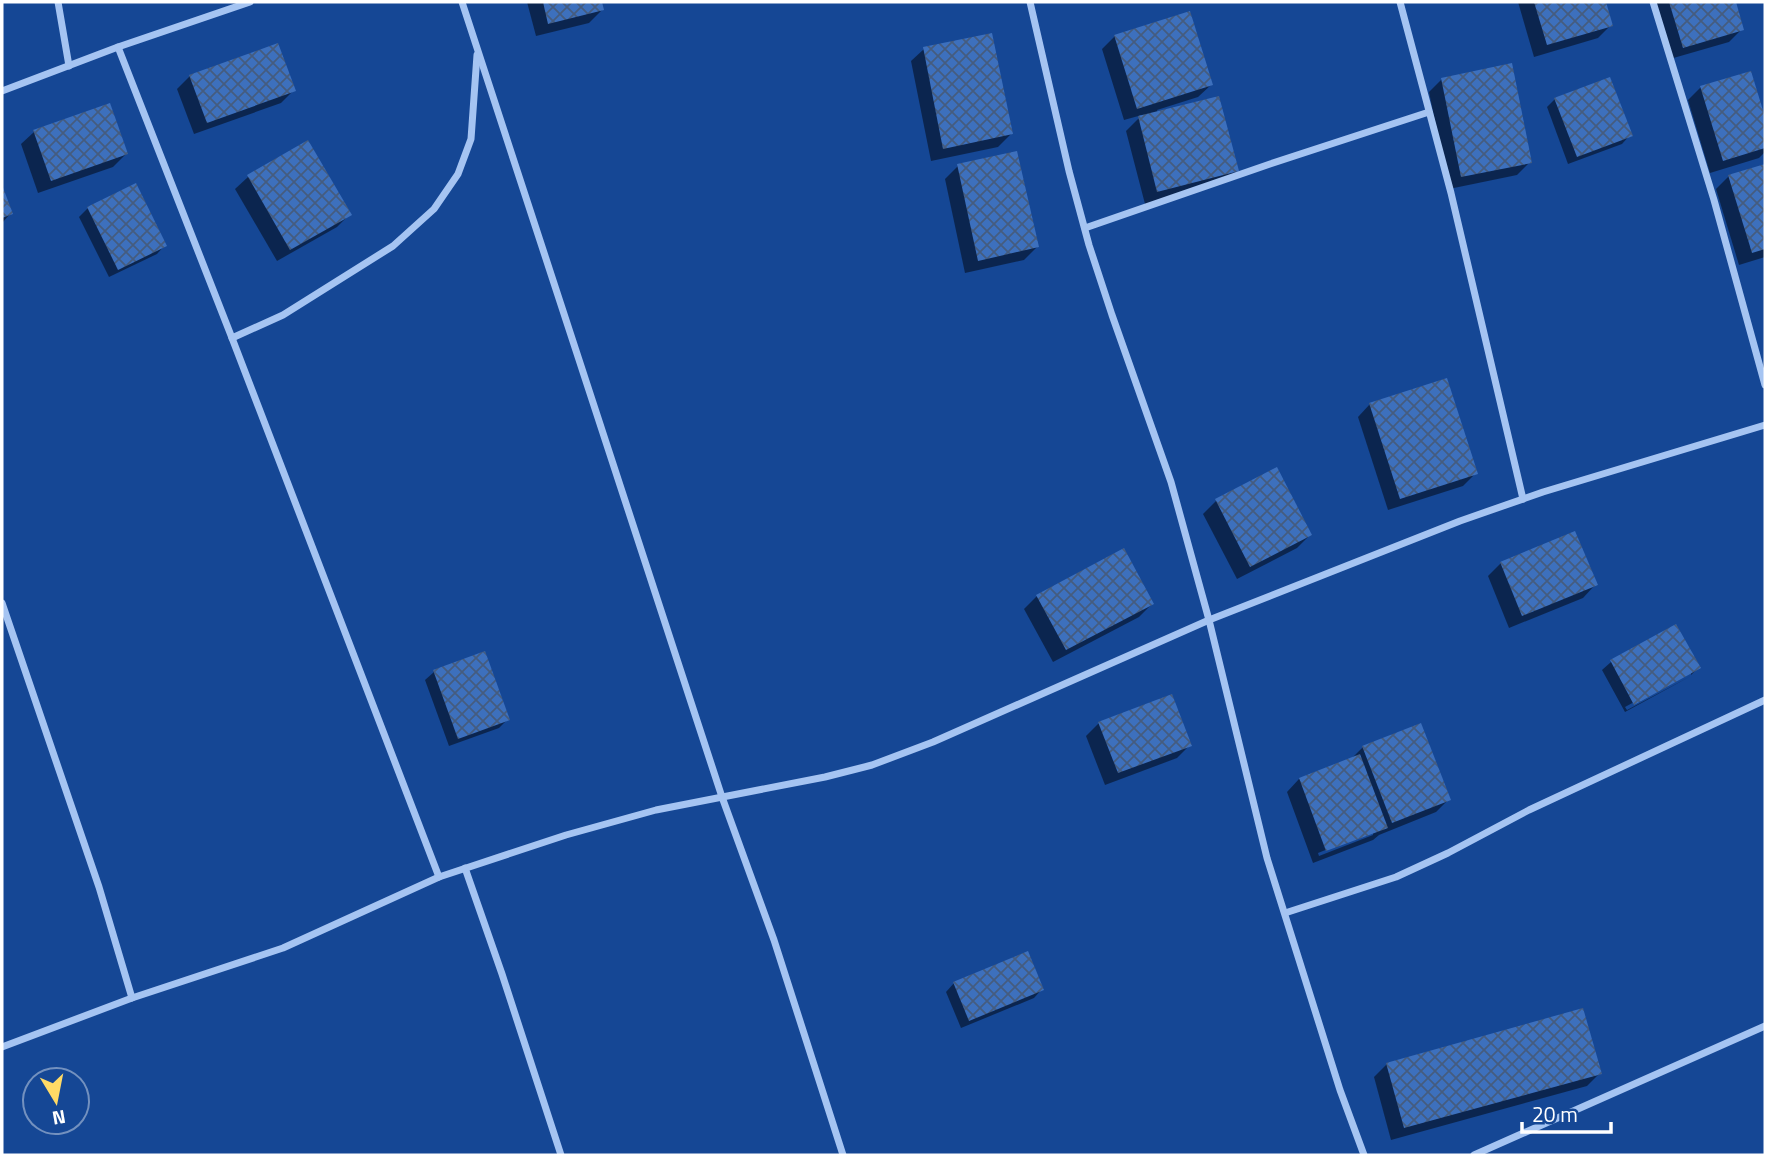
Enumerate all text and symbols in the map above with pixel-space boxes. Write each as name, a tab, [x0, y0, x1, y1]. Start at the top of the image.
north arrow	[21, 1066, 91, 1136]
scale bar	[1522, 1090, 1611, 1134]
text: 20 m	[1532, 1098, 1578, 1130]
text: N	[50, 1103, 68, 1134]

